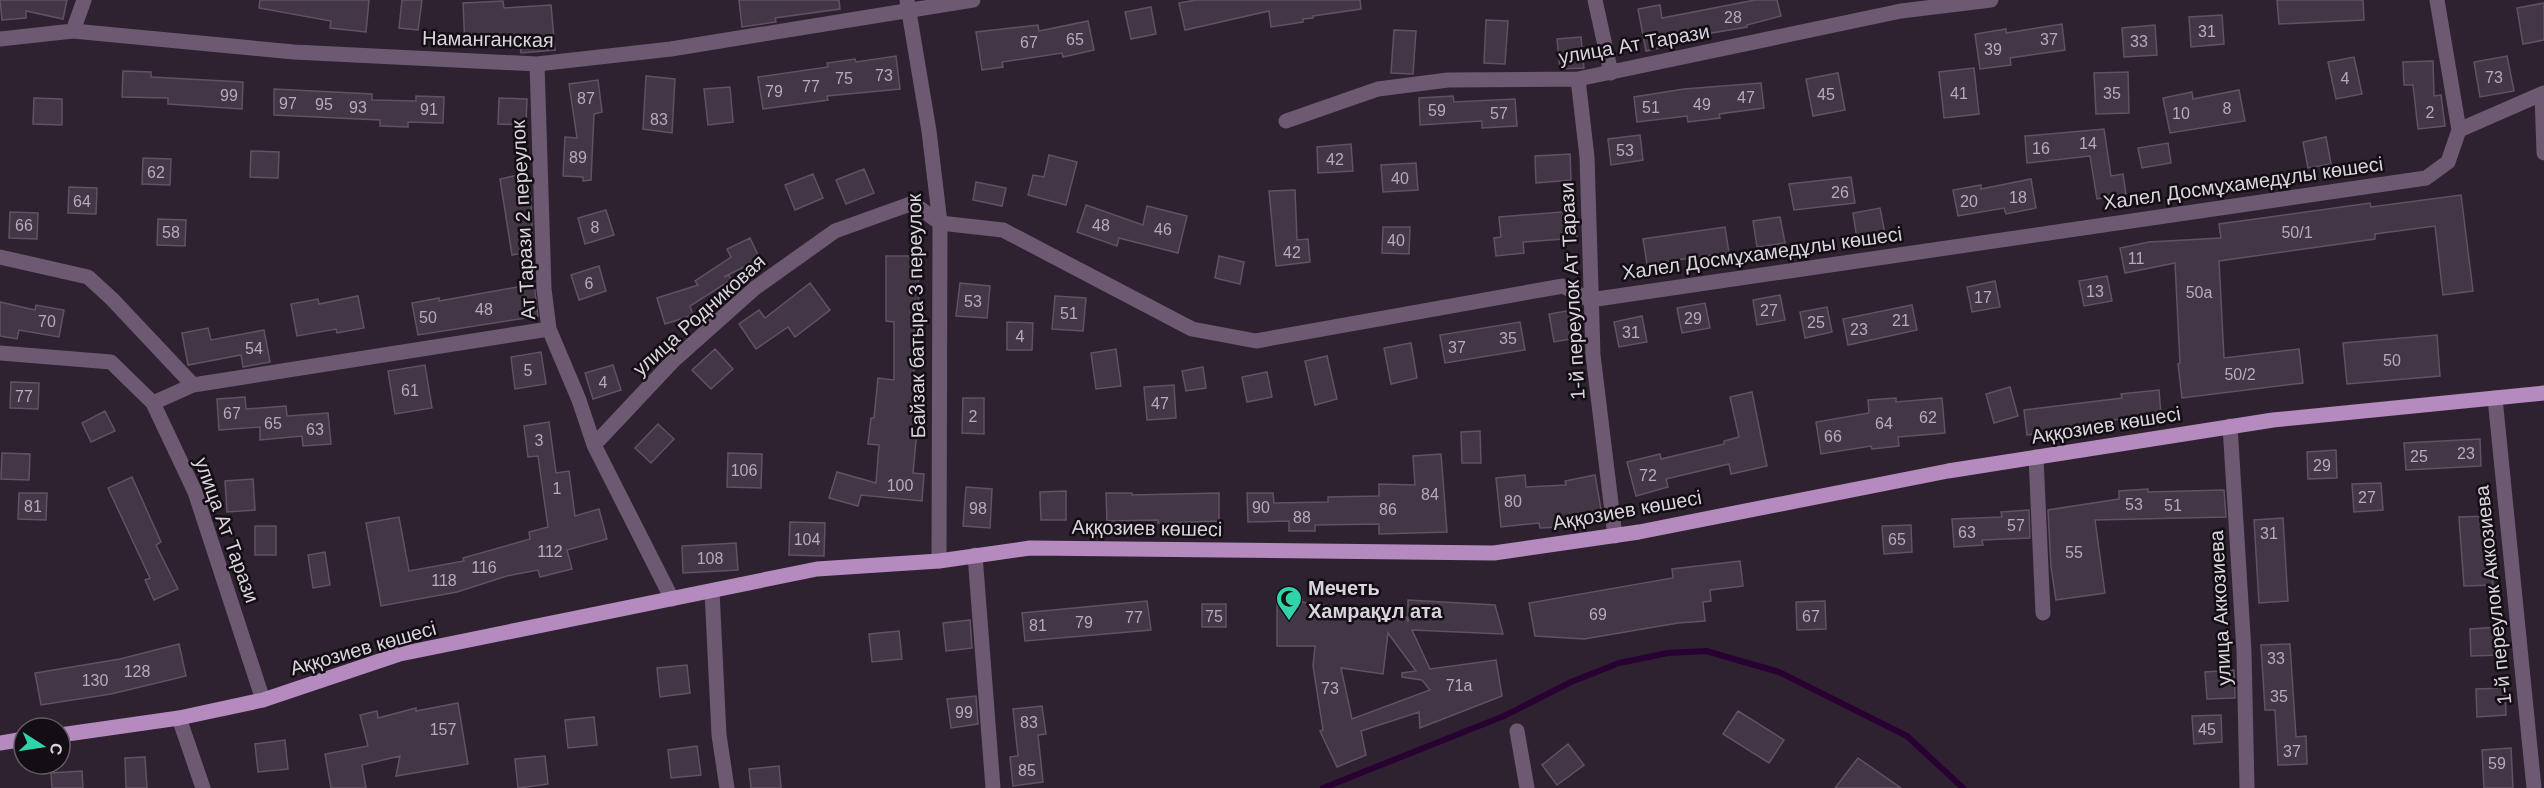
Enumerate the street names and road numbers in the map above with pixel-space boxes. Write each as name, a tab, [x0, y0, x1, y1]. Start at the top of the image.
street label: улица Ат Тарази	[1557, 20, 1711, 68]
street label: Наманганская	[422, 27, 554, 51]
street label: Ат Тарази 2 переулок	[507, 119, 539, 320]
street label: Халел Досмұхамедұлы көшесі	[2102, 152, 2384, 214]
street label: 1-й переулок Ат Тарази	[1555, 182, 1589, 400]
street label: Байзак батыра 3 переулок	[903, 193, 929, 439]
street label: Халел Досмұхамедұлы көшесі	[1621, 222, 1903, 284]
street label: улица Родниковая	[628, 250, 770, 380]
street label: Аққозиев көшесі	[2030, 402, 2182, 448]
street label: улица Ат Тарази	[191, 454, 263, 606]
street label: 1-й переулок Аккозиева	[2470, 483, 2515, 706]
street label: Аққозиев көшесі	[1551, 486, 1703, 534]
street label: Аққозиев көшесі	[1071, 516, 1223, 540]
street label: улица Аккозиева	[2205, 529, 2235, 686]
street label: Аққозиев көшесі	[287, 617, 439, 679]

